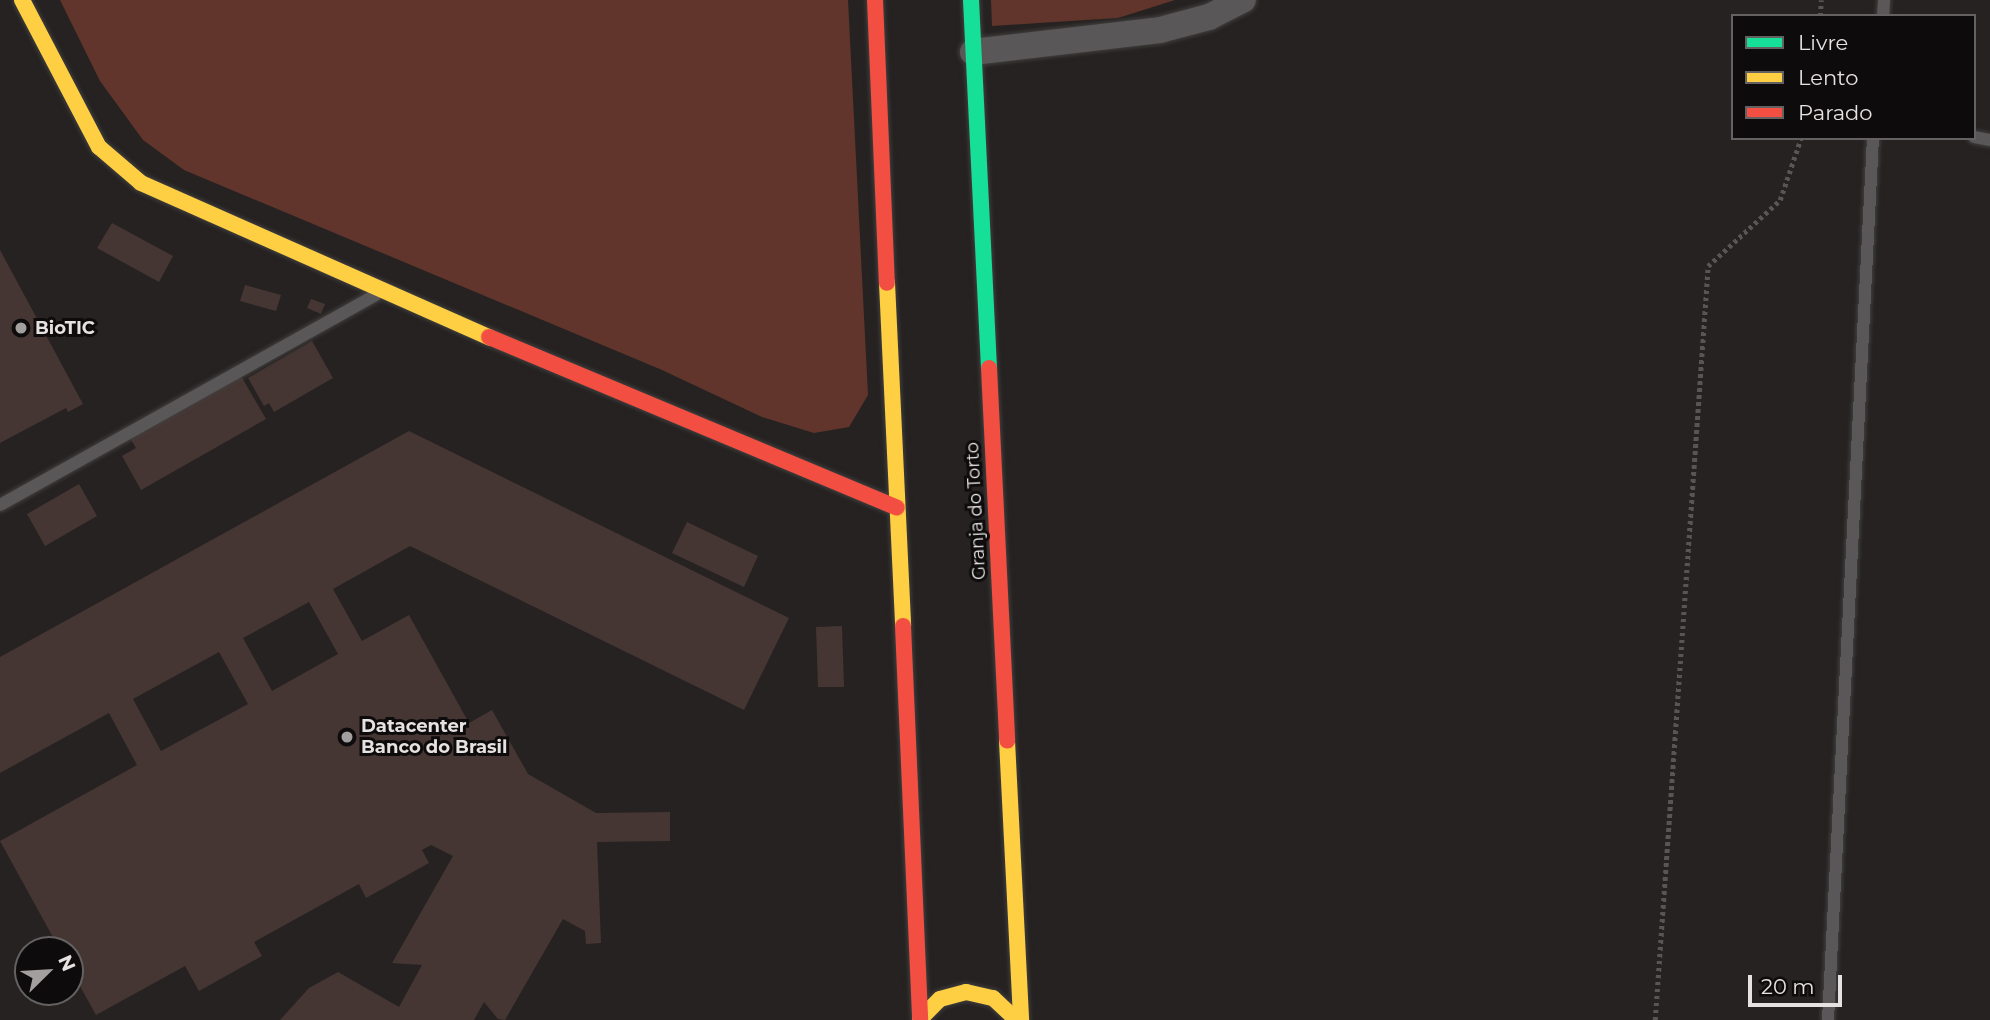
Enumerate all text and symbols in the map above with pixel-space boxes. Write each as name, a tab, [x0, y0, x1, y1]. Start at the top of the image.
legend	[1731, 14, 1976, 140]
text: Livre	[1798, 30, 1848, 55]
text: Lento	[1798, 65, 1858, 90]
text: Parado	[1798, 100, 1873, 125]
place label: BioTIC	[35, 317, 95, 339]
marker: BioTIC	[13, 320, 29, 336]
street label: Granja do Torto	[962, 442, 990, 580]
place label: Datacenter Banco do Brasil	[361, 716, 507, 758]
marker: Datacenter Banco do Brasil	[339, 729, 355, 745]
north arrow	[14, 936, 84, 1006]
text: N	[53, 951, 80, 975]
scale bar	[1752, 960, 1846, 1004]
text: 20 m	[1761, 974, 1815, 999]

